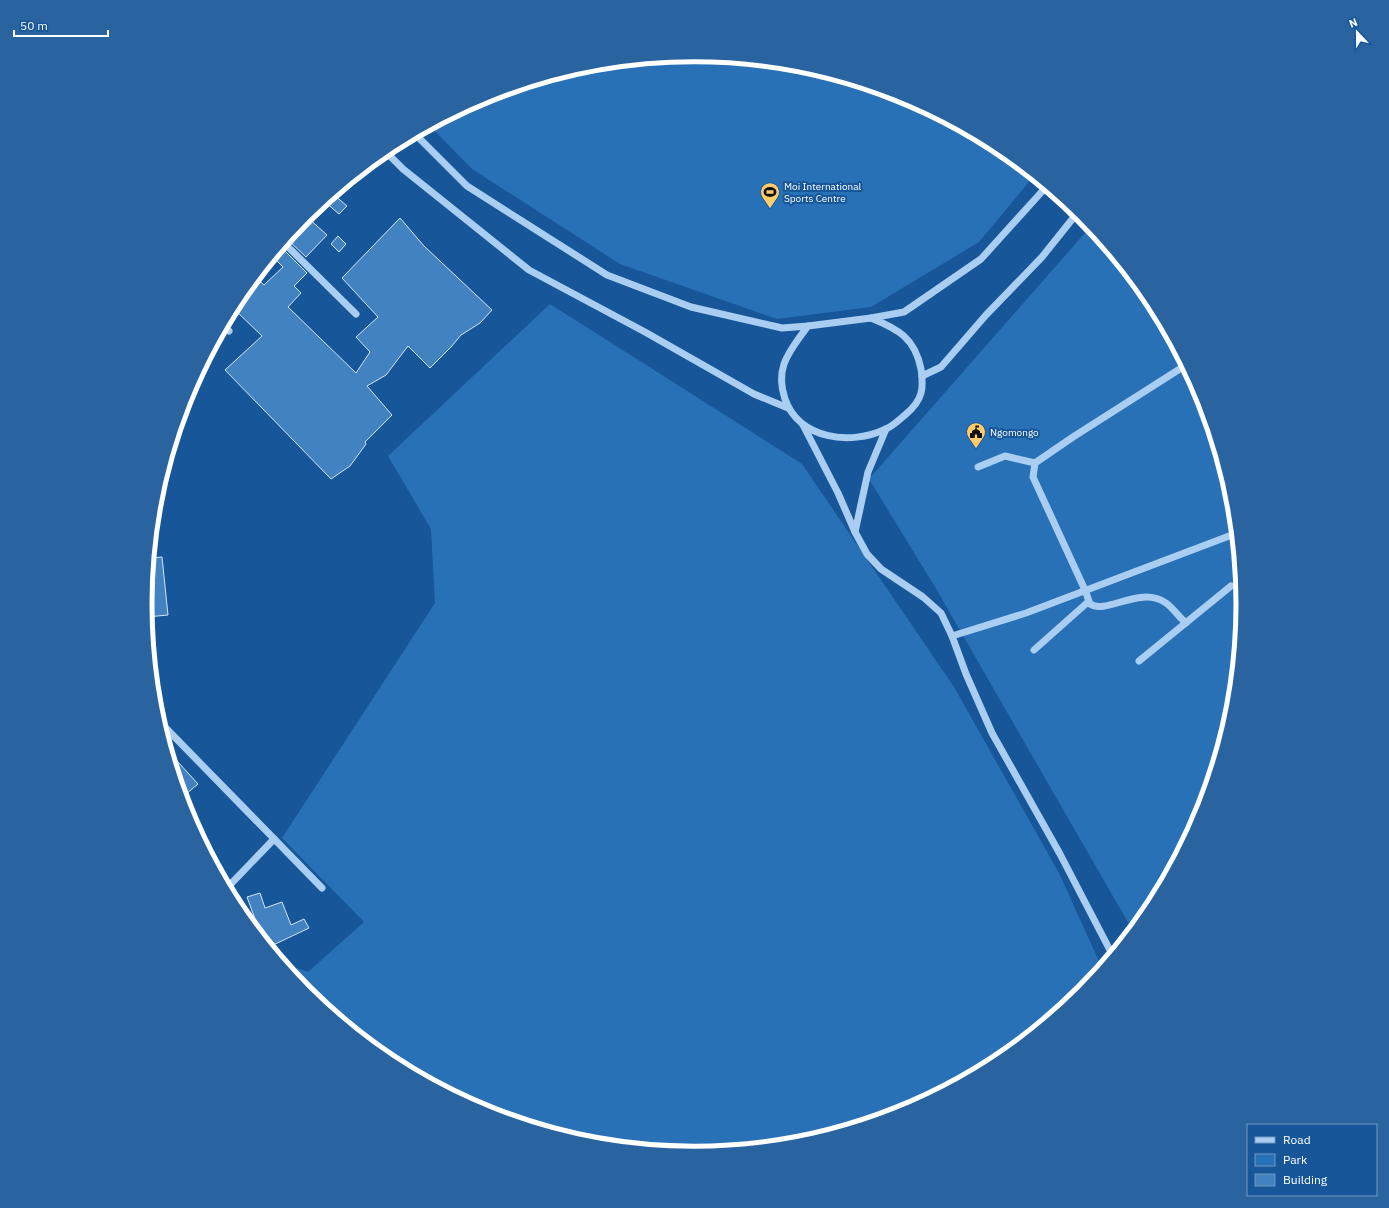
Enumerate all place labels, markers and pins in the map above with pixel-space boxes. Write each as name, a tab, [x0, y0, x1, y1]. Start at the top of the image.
place label: Moi International Sports Centre	[784, 180, 862, 205]
sports icon: Moi International Sports Centre	[759, 181, 781, 209]
public building icon: Ngomongo	[965, 421, 987, 449]
place label: Ngomongo	[990, 426, 1039, 439]

